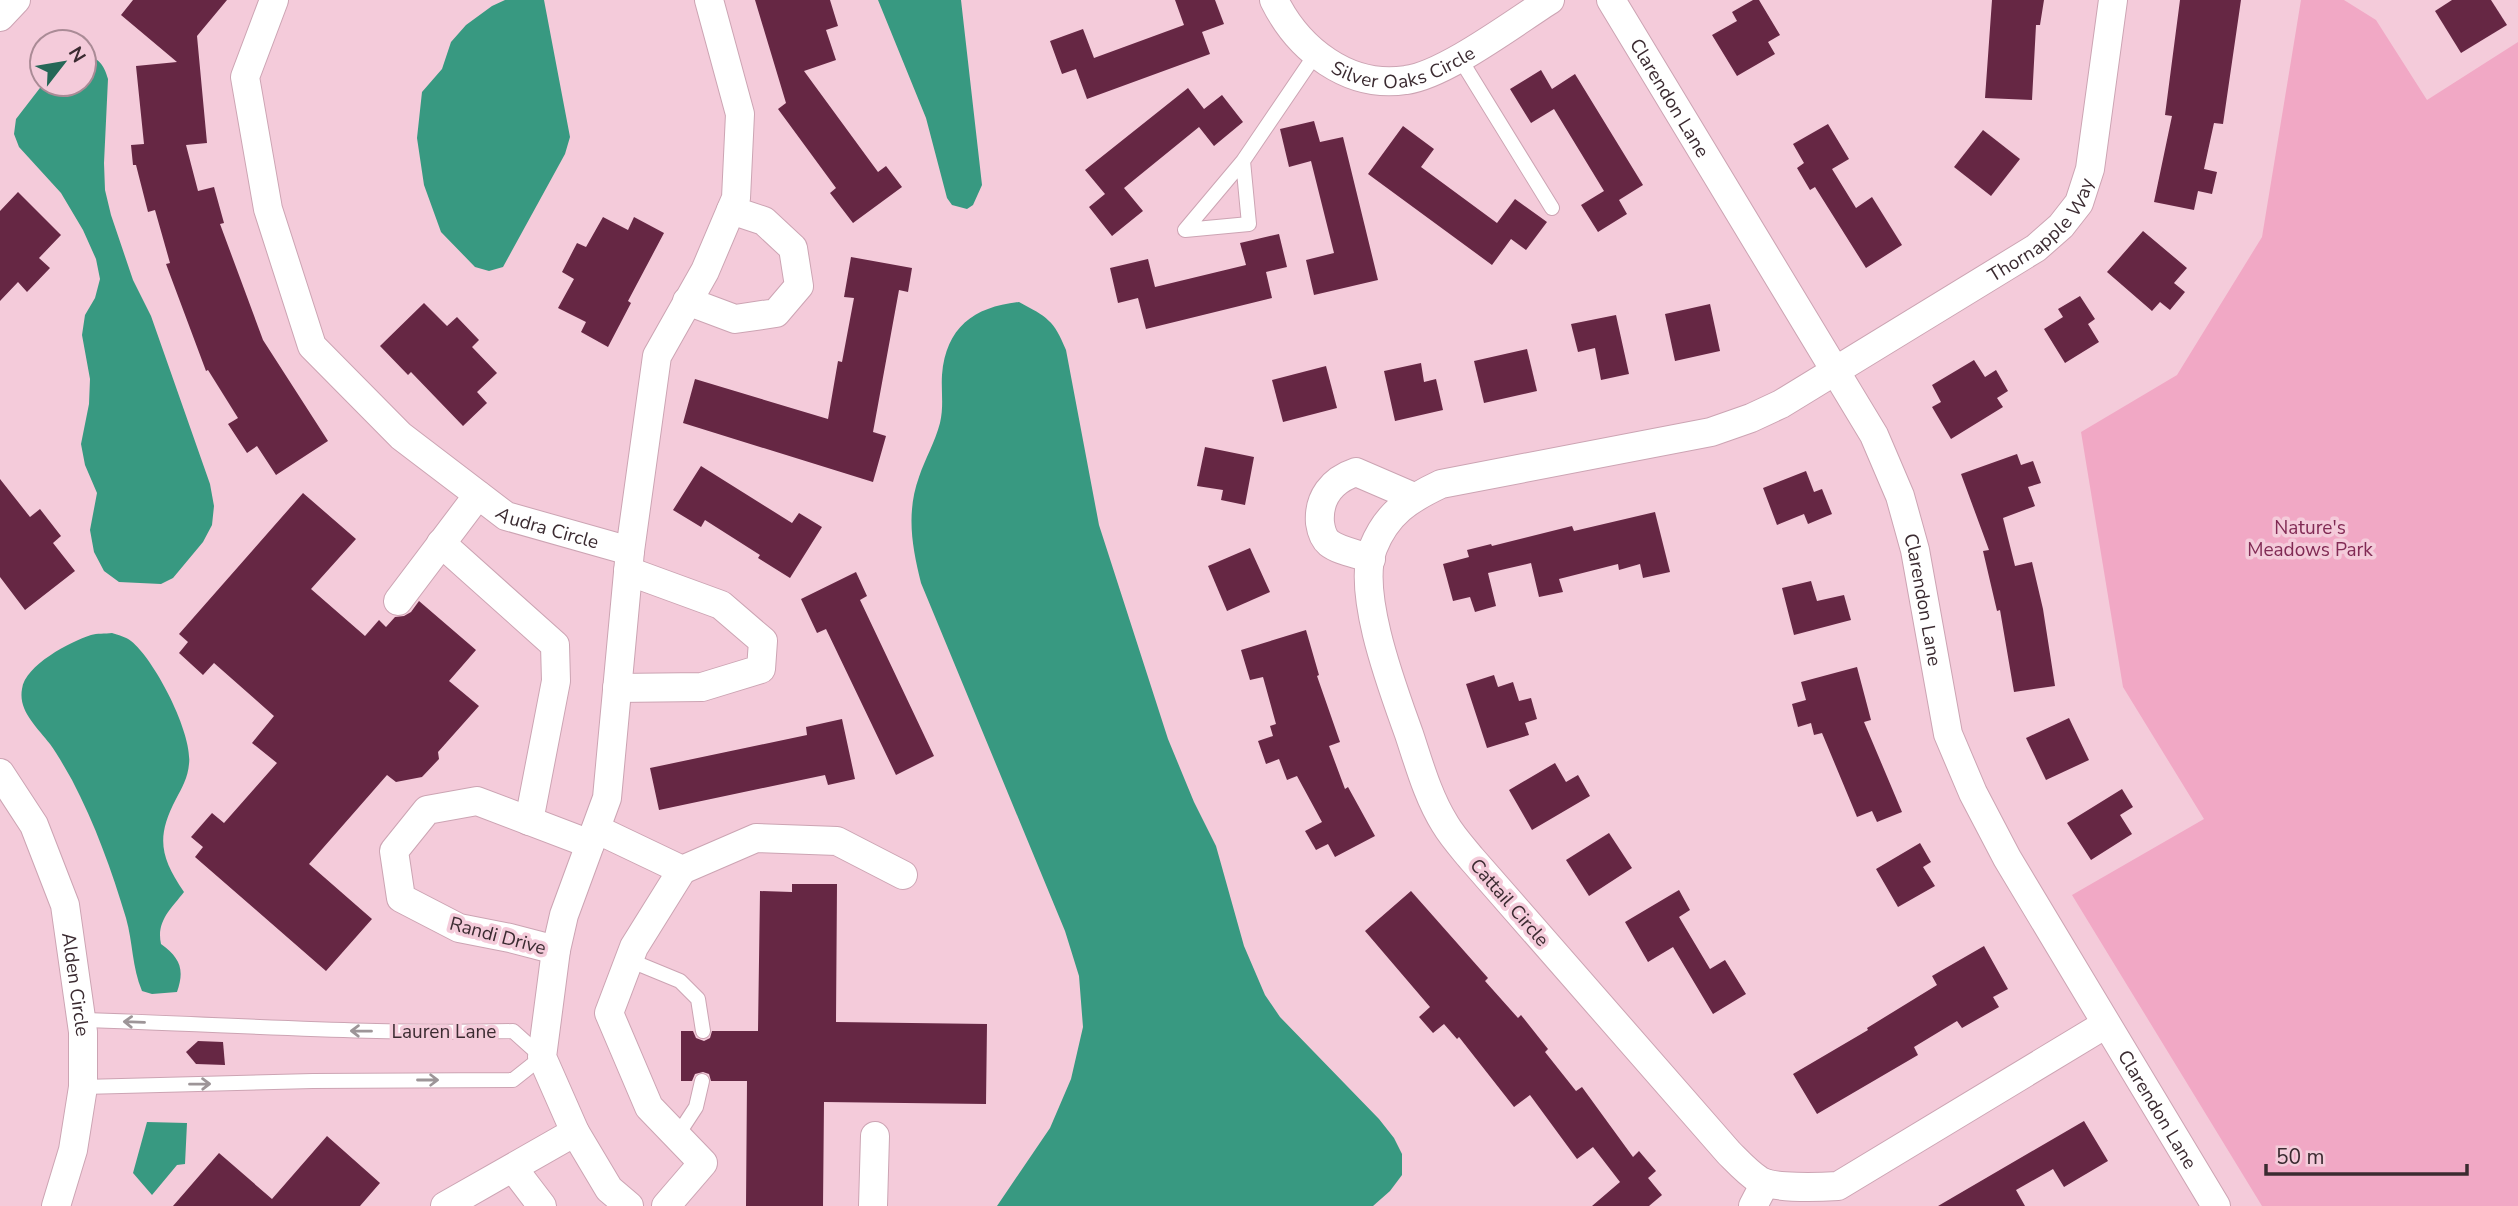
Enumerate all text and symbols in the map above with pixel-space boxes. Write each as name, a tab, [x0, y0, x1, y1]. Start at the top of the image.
north arrow	[28, 28, 98, 98]
street label: Clarendon Lane	[1623, 34, 1715, 162]
street label: Silver Oaks Circle	[1327, 40, 1480, 95]
text: N	[62, 42, 92, 68]
street label: Thornapple Way	[1983, 175, 2100, 288]
street label: Audra Circle	[490, 501, 602, 556]
park label: Nature's Meadows Park	[2247, 515, 2373, 563]
street label: Clarendon Lane	[1897, 530, 1948, 668]
street label: Cattail Circle	[1464, 853, 1555, 952]
street label: Randi Drive	[447, 911, 549, 961]
street label: Alden Circle	[55, 931, 95, 1038]
one-way arrow	[122, 1015, 145, 1028]
street label: Lauren Lane	[392, 1019, 496, 1045]
one-way arrow	[350, 1024, 373, 1037]
street label: Clarendon Lane	[2111, 1045, 2203, 1174]
one-way arrow	[416, 1073, 439, 1087]
one-way arrow	[189, 1077, 212, 1091]
scale bar	[2266, 1132, 2467, 1176]
text: 50 m	[2276, 1143, 2325, 1171]

